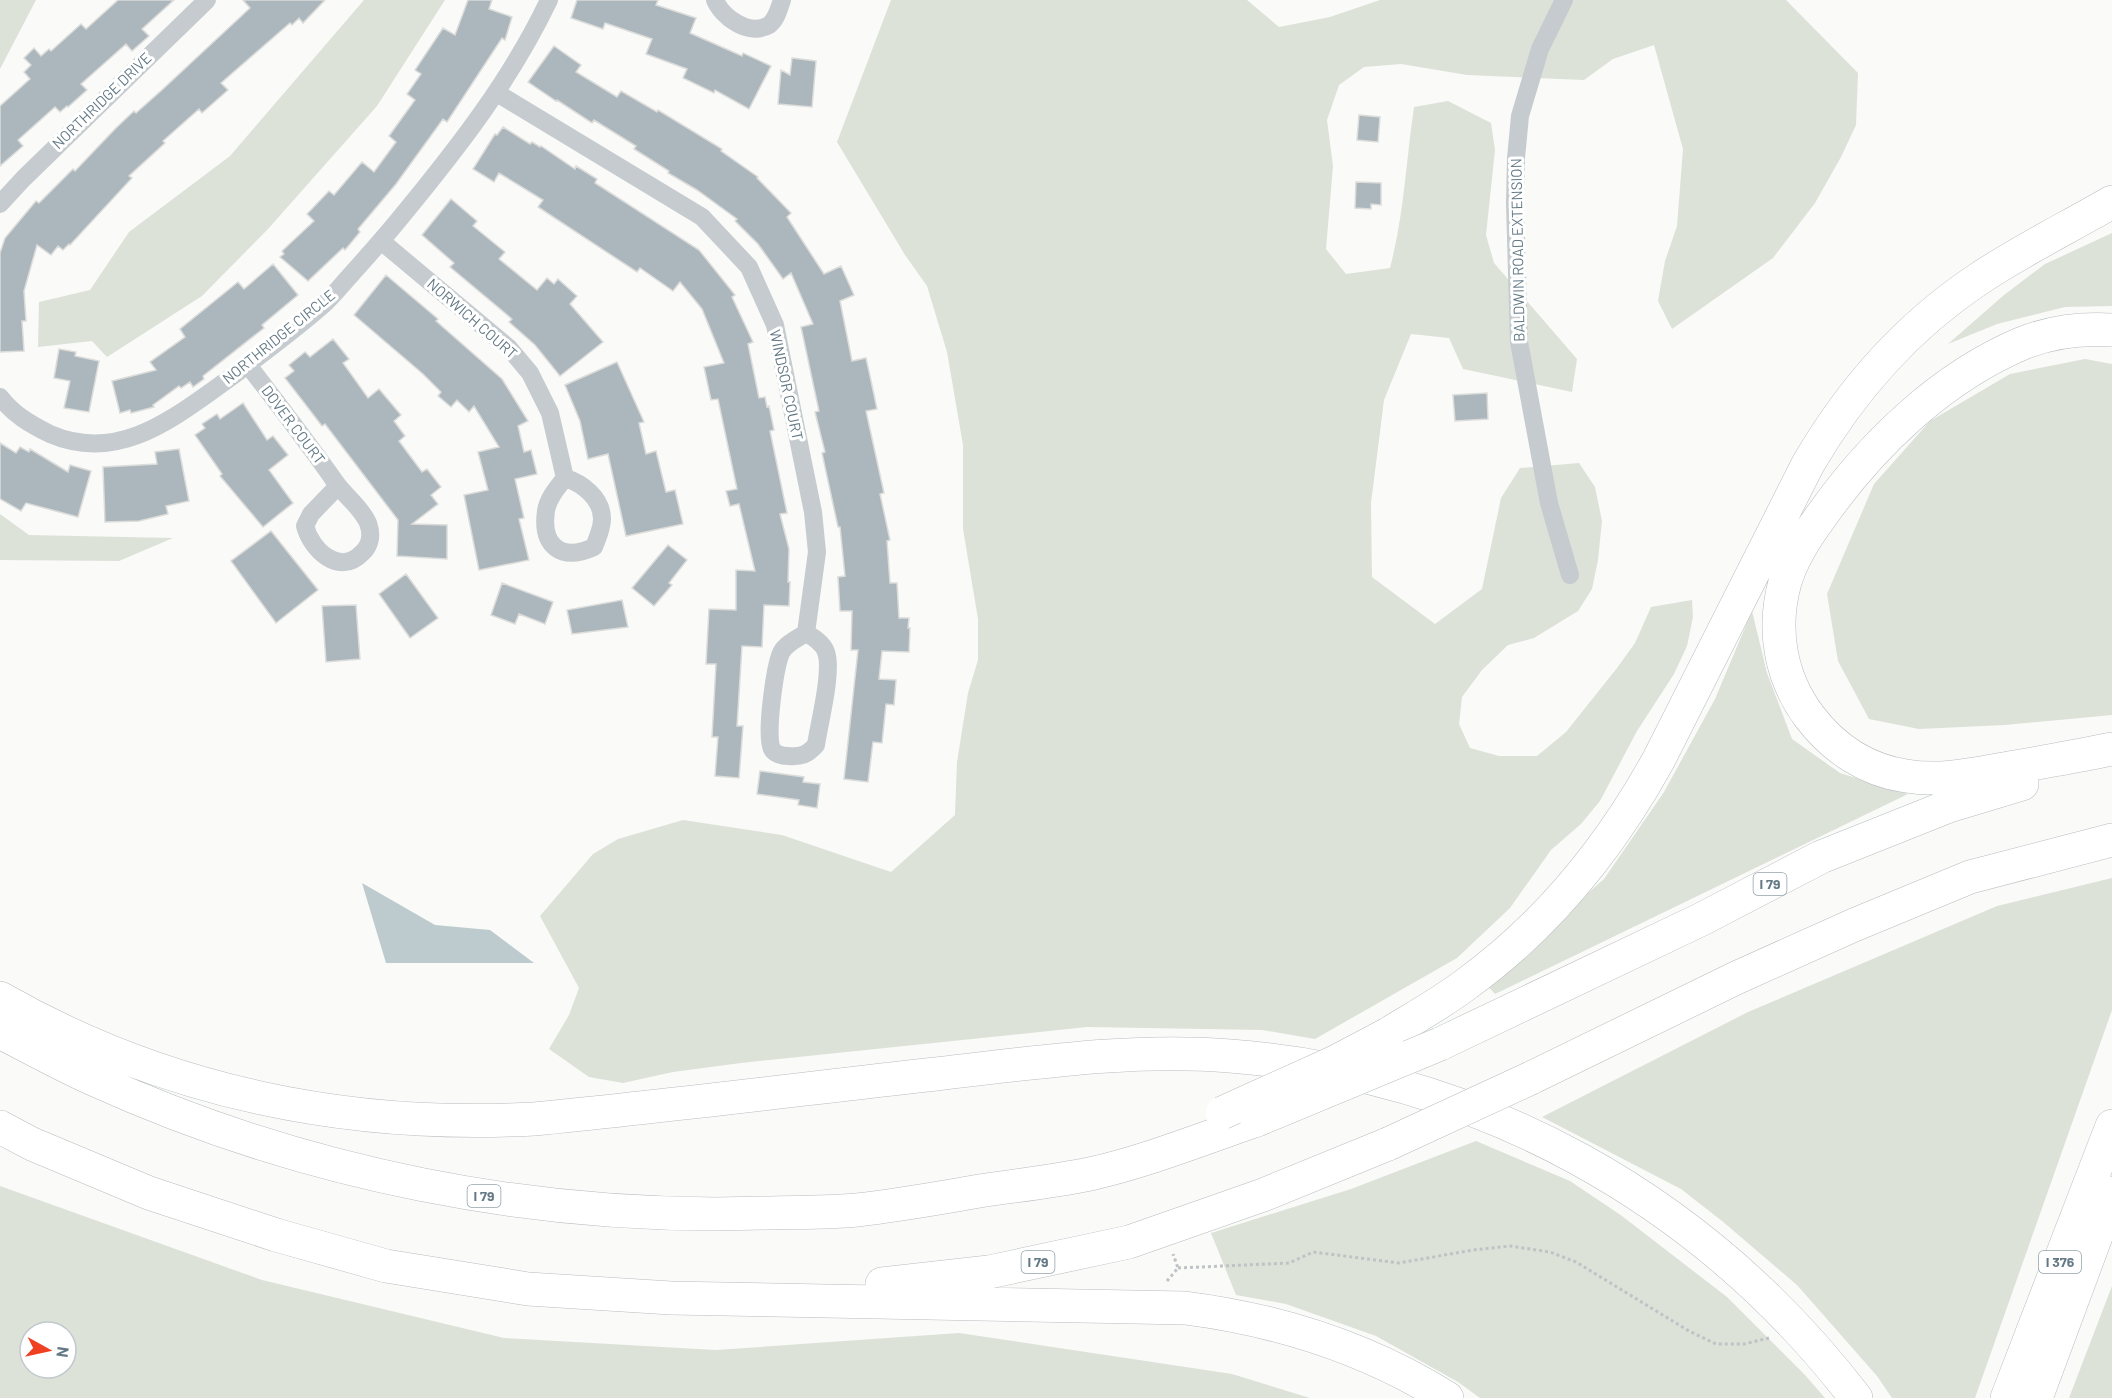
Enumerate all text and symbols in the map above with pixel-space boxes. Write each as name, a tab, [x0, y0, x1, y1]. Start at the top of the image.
street label: NORTHRIDGE DRIVE	[48, 48, 155, 152]
street label: BALDWIN ROAD EXTENSION	[1506, 158, 1528, 342]
street label: NORWICH COURT	[424, 274, 521, 362]
street label: NORTHRIDGE CIRCLE	[219, 285, 338, 387]
street label: WINDSOR COURT	[766, 328, 807, 442]
street label: DOVER COURT	[258, 381, 329, 467]
road number: I 79	[1754, 873, 1786, 895]
road number: I 79	[468, 1185, 500, 1207]
road number: I 79	[1022, 1251, 1054, 1273]
road number: I 376	[2039, 1251, 2081, 1273]
north arrow	[18, 1320, 78, 1380]
text: N	[53, 1346, 73, 1359]

